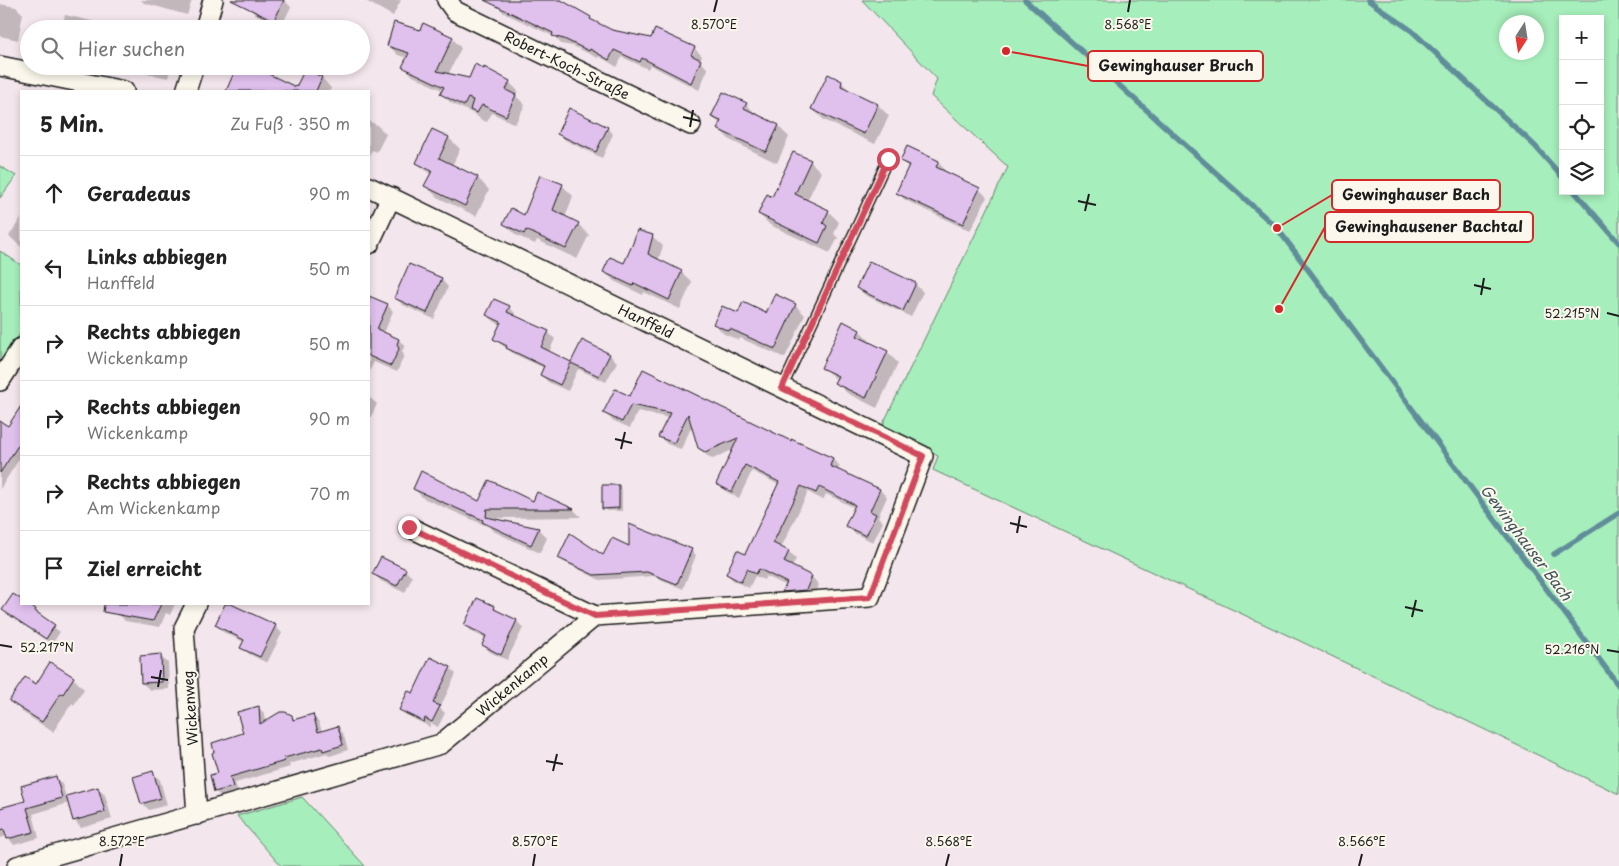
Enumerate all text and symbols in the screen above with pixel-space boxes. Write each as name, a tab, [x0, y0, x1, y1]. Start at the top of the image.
text: 8.570°E	[691, 15, 737, 33]
text: 8.568°E	[1104, 15, 1152, 33]
north arrow	[1499, 15, 1544, 60]
map controls	[1559, 15, 1604, 195]
button: +	[1559, 15, 1604, 60]
search box	[20, 20, 370, 75]
street label: Robert-Koch-Straße	[501, 26, 633, 104]
icon: search	[38, 34, 66, 62]
text: Hier suchen	[78, 34, 185, 62]
callout: Gewinghauser Bruch	[1088, 51, 1263, 81]
text: Gewinghauser Bruch	[1098, 53, 1254, 76]
button: −	[1559, 60, 1604, 105]
button: locate	[1559, 105, 1604, 150]
text: 5 Min.	[40, 107, 104, 139]
text: Zu Fuß · 350 m	[230, 111, 350, 135]
route start	[877, 148, 900, 171]
button: layers	[1559, 150, 1604, 195]
icon: ahead	[40, 179, 68, 207]
text: Geradeaus	[87, 179, 191, 207]
callout: Gewinghauser Bach	[1332, 180, 1500, 210]
text: 90 m	[309, 181, 350, 205]
text: Gewinghauser Bach	[1342, 182, 1490, 205]
callout: Gewinghausener Bachtal	[1325, 212, 1533, 242]
text: Gewinghausener Bachtal	[1335, 214, 1523, 237]
text: Links abbiegen	[87, 242, 227, 270]
icon: left	[40, 254, 68, 282]
text: 50 m	[309, 256, 350, 280]
text: Hanffeld	[87, 270, 155, 294]
street label: Hanffeld	[615, 299, 677, 343]
text: 52.215°N	[1545, 304, 1599, 322]
text: Rechts abbiegen	[87, 317, 241, 345]
icon: right	[40, 329, 68, 357]
text: 50 m	[309, 331, 350, 355]
text: Wickenkamp	[87, 345, 188, 369]
text: Rechts abbiegen	[87, 392, 241, 420]
icon: right	[40, 404, 68, 432]
text: 90 m	[309, 406, 350, 430]
text: Wickenkamp	[87, 420, 188, 444]
text: Rechts abbiegen	[87, 467, 241, 495]
icon: right	[40, 479, 68, 507]
water label: Gewinghauser Bach	[1476, 479, 1579, 605]
text: 70 m	[310, 481, 350, 505]
text: Am Wickenkamp	[87, 495, 220, 519]
route end	[398, 516, 421, 539]
icon: arrive	[40, 554, 68, 582]
text: Ziel erreicht	[87, 554, 202, 582]
text: 52.217°N	[20, 638, 74, 656]
text: 52.216°N	[1545, 640, 1599, 658]
street label: Wickenkamp	[471, 649, 553, 721]
street label: Wickenweg	[177, 670, 203, 746]
text: 8.572°E	[99, 832, 145, 850]
text: 8.570°E	[512, 832, 558, 850]
text: 8.568°E	[925, 832, 973, 850]
text: 8.566°E	[1338, 832, 1386, 850]

